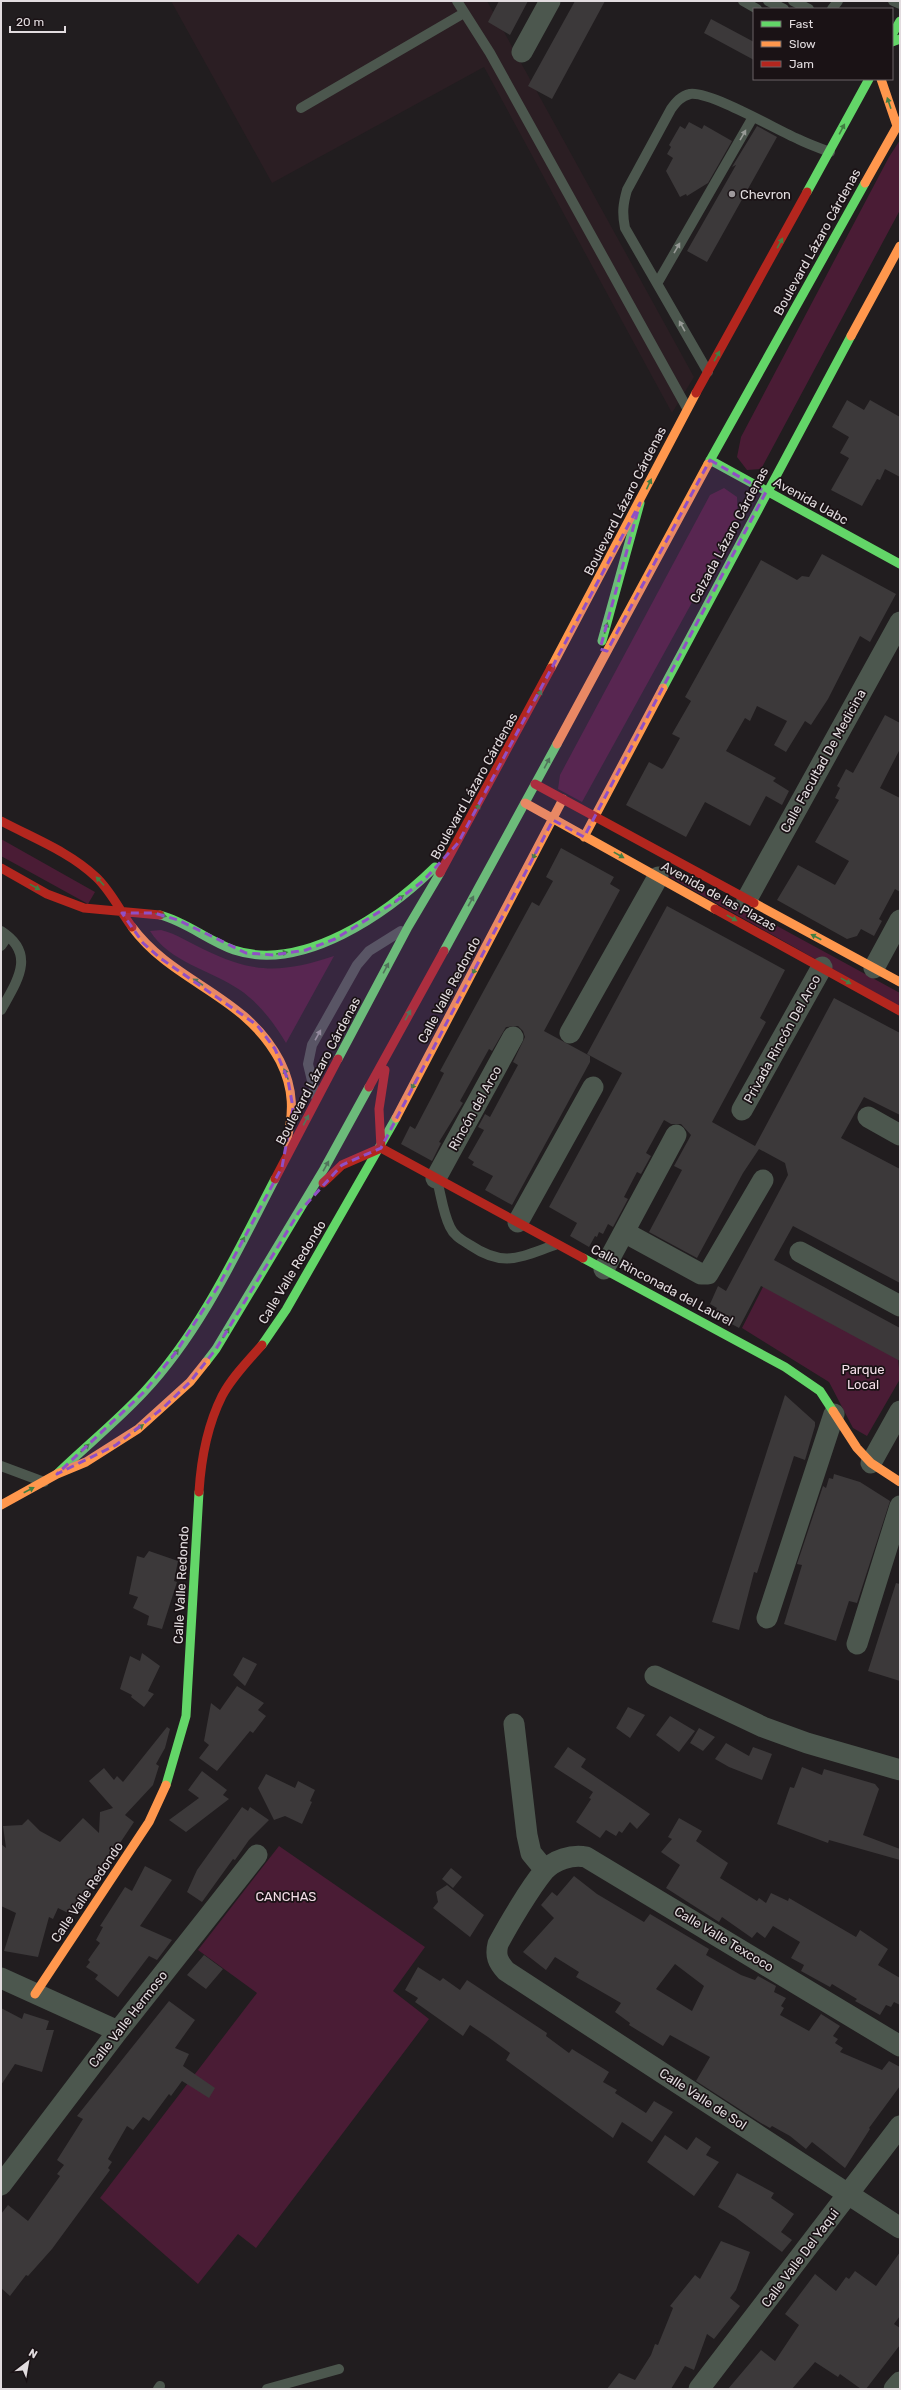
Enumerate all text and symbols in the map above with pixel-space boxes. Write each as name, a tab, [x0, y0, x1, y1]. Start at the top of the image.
scale bar	[10, 8, 65, 34]
legend	[753, 8, 893, 80]
text: 20 m	[16, 15, 44, 29]
text: Fast	[789, 17, 813, 31]
text: Slow	[789, 37, 816, 51]
text: Jam	[789, 57, 814, 71]
one-way arrow	[886, 96, 892, 108]
one-way arrow	[839, 123, 846, 134]
one-way arrow	[739, 130, 746, 141]
street label: Boulevard Lázaro Cárdenas	[770, 166, 864, 318]
place label: Chevron	[740, 187, 791, 202]
marker: Chevron	[727, 189, 737, 199]
one-way arrow	[776, 237, 783, 249]
one-way arrow	[674, 242, 681, 254]
one-way arrow	[679, 320, 685, 332]
one-way arrow	[713, 351, 720, 362]
street label: Boulevard Lázaro Cárdenas	[581, 424, 669, 578]
street label: Calzada Lázaro Cárdenas	[687, 464, 771, 606]
street label: Avenida Uabc	[771, 474, 851, 528]
one-way arrow	[646, 478, 652, 489]
one-way arrow	[603, 621, 609, 633]
street label: Calle Facultad De Medicina	[777, 687, 869, 835]
one-way arrow	[536, 689, 542, 700]
street label: Boulevard Lázaro Cárdenas	[427, 710, 521, 862]
one-way arrow	[544, 757, 550, 769]
one-way arrow	[474, 803, 480, 815]
one-way arrow	[532, 848, 538, 860]
one-way arrow	[613, 852, 624, 859]
street label: Avenida de las Plazas	[659, 858, 779, 934]
one-way arrow	[95, 876, 104, 887]
one-way arrow	[29, 884, 41, 890]
one-way arrow	[393, 895, 404, 903]
one-way arrow	[467, 895, 474, 907]
one-way arrow	[155, 912, 167, 918]
one-way arrow	[727, 915, 738, 921]
street label: Calle Valle Redondo	[415, 934, 483, 1046]
one-way arrow	[811, 934, 822, 940]
one-way arrow	[276, 950, 288, 956]
one-way arrow	[383, 962, 389, 974]
one-way arrow	[471, 963, 478, 975]
street label: Privada Rincón Del Arco	[740, 972, 824, 1106]
one-way arrow	[840, 978, 852, 984]
one-way arrow	[193, 979, 204, 986]
street label: Boulevard Lázaro Cárdenas	[273, 994, 364, 1147]
one-way arrow	[404, 1009, 411, 1021]
one-way arrow	[314, 1029, 321, 1041]
street label: Rincón del Arco	[446, 1063, 504, 1153]
one-way arrow	[282, 1068, 288, 1080]
one-way arrow	[411, 1078, 417, 1090]
one-way arrow	[303, 1114, 309, 1126]
one-way arrow	[322, 1160, 329, 1172]
street label: Calle Valle Redondo	[255, 1218, 329, 1326]
one-way arrow	[238, 1237, 245, 1248]
street label: Calle Rinconada del Laurel	[588, 1241, 736, 1329]
one-way arrow	[223, 1327, 230, 1339]
one-way arrow	[170, 1348, 179, 1359]
park label: Parque Local	[841, 1362, 885, 1392]
one-way arrow	[134, 1424, 145, 1432]
one-way arrow	[80, 1443, 90, 1452]
one-way arrow	[24, 1487, 35, 1494]
street label: Calle Valle Redondo	[170, 1526, 192, 1644]
street label: Calle Valle Redondo	[48, 1839, 126, 1945]
park label: CANCHAS	[256, 1889, 316, 1904]
street label: Calle Valle Texcoco	[672, 1903, 776, 1975]
street label: Calle Valle Hermoso	[86, 1968, 170, 2070]
street label: Calle Valle de Sol	[657, 2065, 749, 2133]
street label: Calle Valle Del Yaqui	[758, 2206, 842, 2310]
north arrow	[8, 2342, 48, 2382]
text: N	[26, 2346, 40, 2362]

